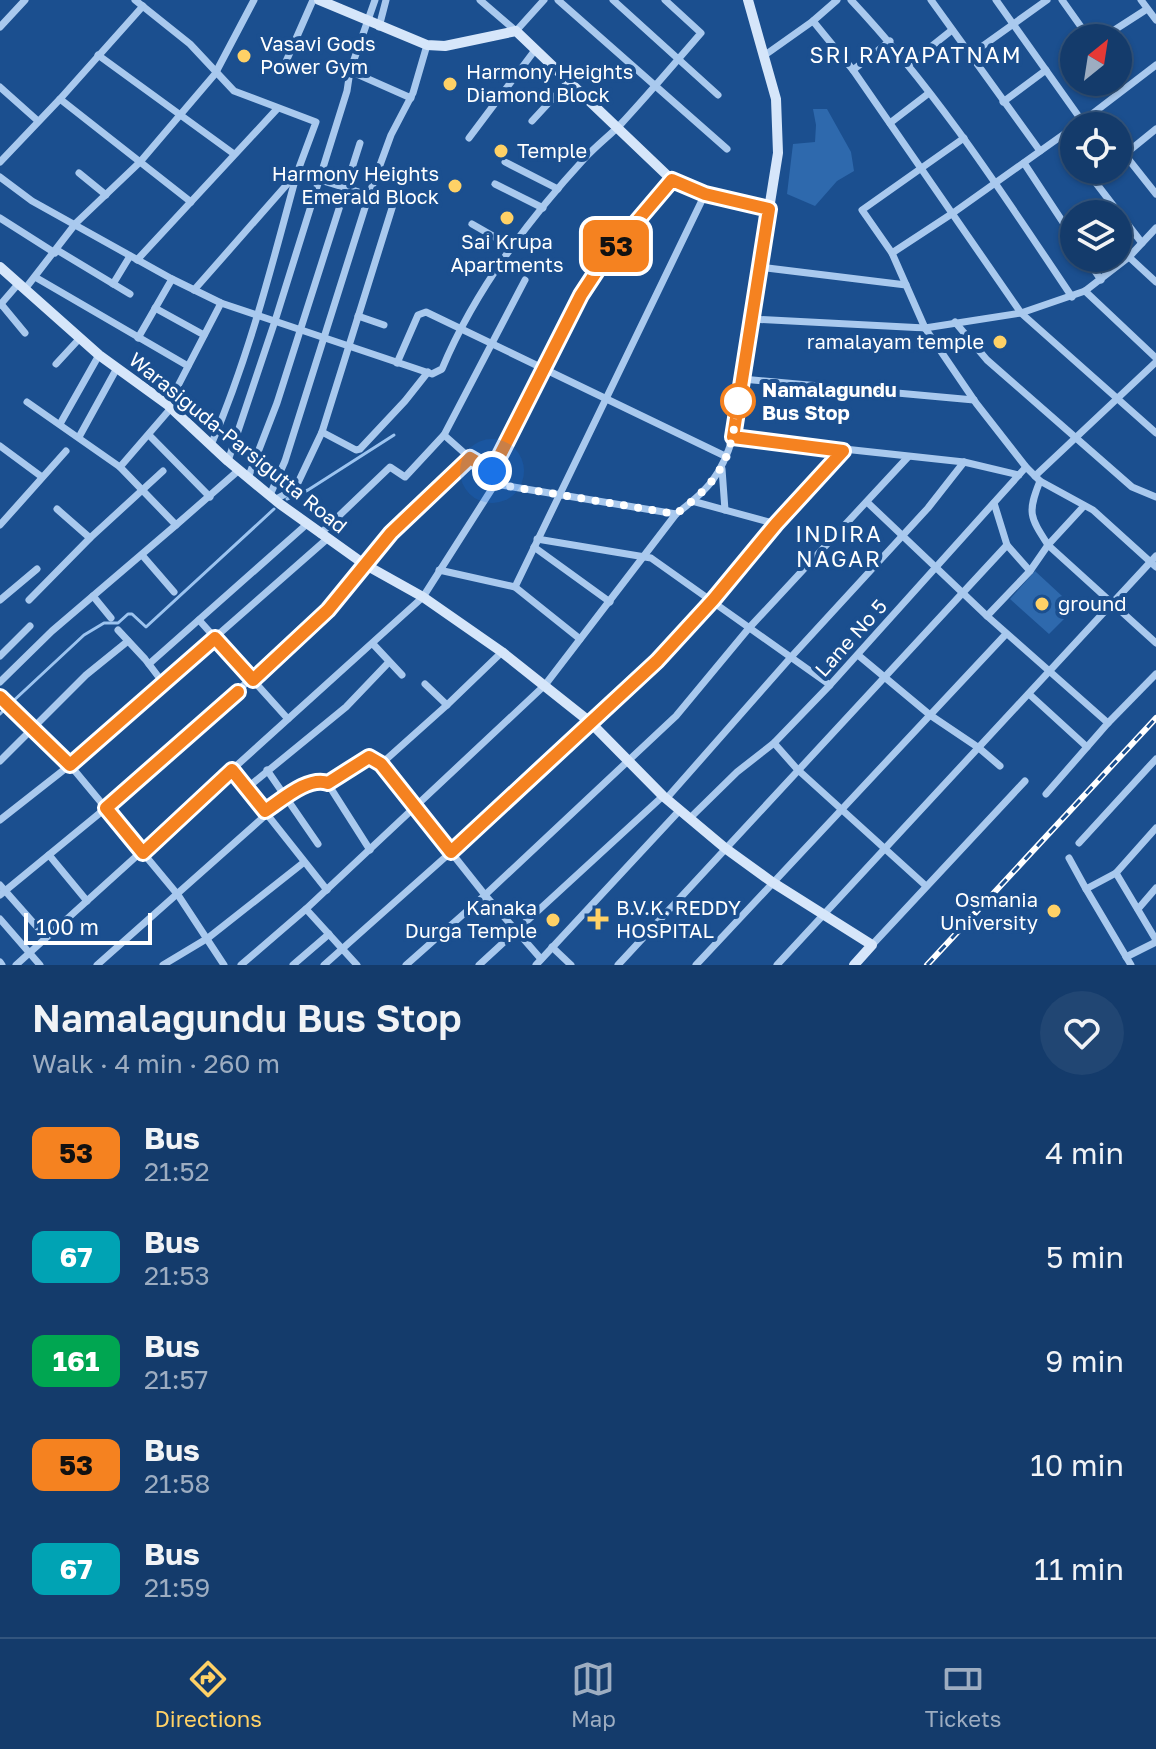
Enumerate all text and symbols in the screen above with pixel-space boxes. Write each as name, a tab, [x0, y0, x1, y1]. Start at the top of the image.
north arrow	[1060, 24, 1132, 96]
map controls	[1060, 24, 1132, 272]
place label: Vasavi Gods Power Gym	[260, 31, 376, 78]
district label: SRI RAYAPATNAM	[809, 41, 1023, 68]
marker: Vasavi Gods Power Gym	[235, 47, 253, 65]
place label: Harmony Heights Diamond Block	[466, 59, 633, 106]
marker: Harmony Heights Diamond Block	[441, 75, 459, 93]
button: locate	[1060, 112, 1132, 184]
place label: Temple	[517, 138, 587, 162]
marker: Temple	[492, 142, 510, 160]
place label: Harmony Heights Emerald Block	[272, 161, 439, 208]
marker: Harmony Heights Emerald Block	[446, 177, 464, 195]
button: layers	[1060, 200, 1132, 272]
marker: Sai Krupa Apartments	[498, 209, 516, 227]
line badge: 53	[580, 220, 652, 272]
place label: Sai Krupa Apartments	[450, 229, 564, 276]
text: 53	[599, 229, 633, 262]
place label: ramalayam temple	[807, 329, 984, 353]
marker: ramalayam temple	[991, 333, 1009, 351]
street label: Warasiguda-Parsigutta Road	[125, 347, 353, 538]
place label: Namalagundu Bus Stop	[762, 377, 897, 424]
marker: Namalagundu Bus Stop	[721, 384, 755, 418]
your location	[472, 451, 512, 491]
district label: INDIRA NAGAR	[795, 520, 883, 572]
place label: ground	[1058, 591, 1127, 615]
street label: Lane No 5	[809, 594, 891, 681]
marker: ground	[1033, 595, 1051, 613]
place label: Osmania University	[940, 887, 1038, 934]
place label: Kanaka Durga Temple	[405, 895, 537, 942]
place label: B.V.K. REDDY HOSPITAL	[616, 895, 741, 942]
marker: Osmania University	[1045, 902, 1063, 920]
marker: B.V.K. REDDY HOSPITAL	[587, 908, 609, 930]
scale bar	[24, 909, 152, 945]
marker: Kanaka Durga Temple	[544, 911, 562, 929]
text: 100 m	[36, 913, 99, 940]
button: heart	[1040, 991, 1124, 1075]
text: Namalagundu Bus Stop	[32, 995, 462, 1040]
text: Walk · 4 min · 260 m	[32, 1048, 280, 1079]
text: Bus	[144, 1120, 200, 1156]
text: 4 min	[1045, 1135, 1124, 1171]
text: 53	[59, 1136, 93, 1169]
text: 21:52	[144, 1156, 210, 1187]
text: Bus	[144, 1224, 200, 1260]
text: 5 min	[1046, 1239, 1124, 1275]
text: 67	[59, 1240, 93, 1273]
text: 21:53	[144, 1260, 210, 1291]
text: Bus	[144, 1328, 200, 1364]
text: 9 min	[1045, 1343, 1124, 1379]
text: 161	[53, 1344, 99, 1377]
text: 21:57	[144, 1364, 208, 1395]
text: Bus	[144, 1432, 200, 1468]
text: 10 min	[1030, 1447, 1124, 1483]
text: 53	[59, 1448, 93, 1481]
text: 21:58	[144, 1468, 210, 1499]
text: Bus	[144, 1536, 200, 1572]
text: 11 min	[1034, 1551, 1124, 1587]
text: 67	[59, 1552, 93, 1585]
text: 21:59	[144, 1572, 210, 1603]
tab: Directions	[154, 1657, 262, 1732]
tab: Map	[571, 1657, 616, 1732]
tab: Tickets	[925, 1657, 1002, 1732]

